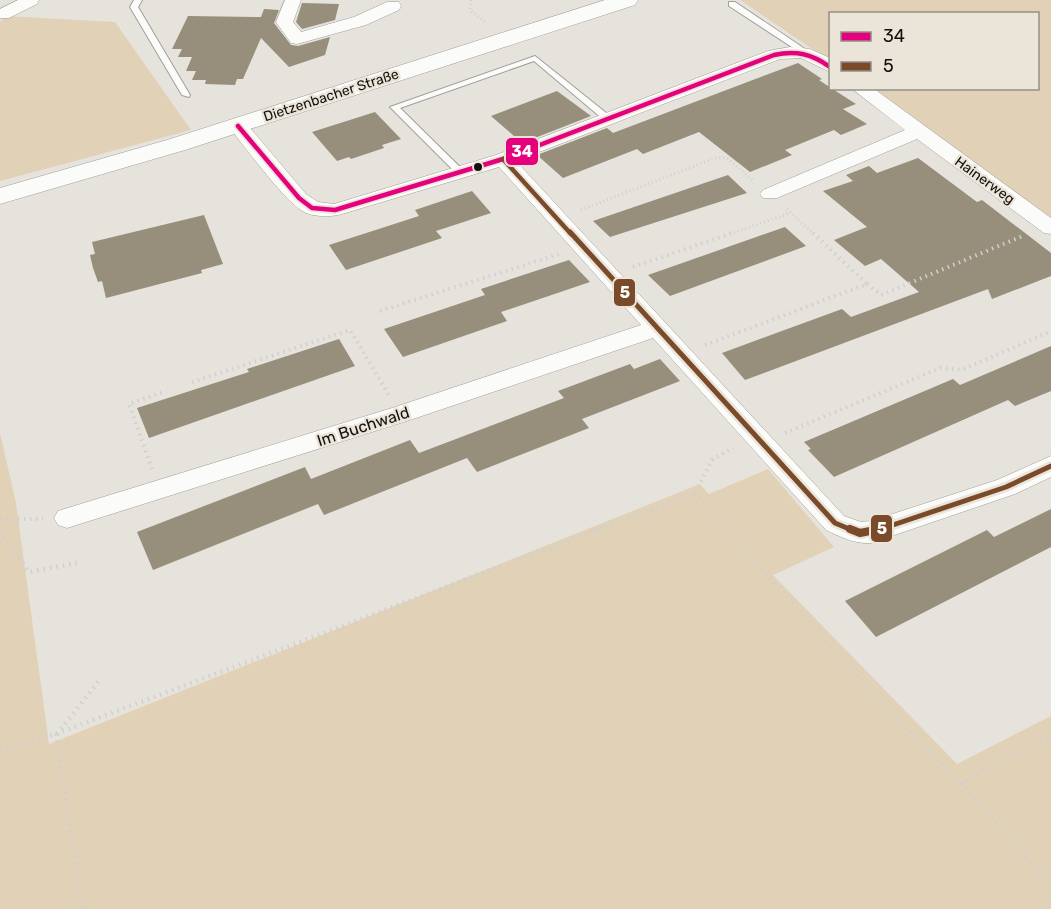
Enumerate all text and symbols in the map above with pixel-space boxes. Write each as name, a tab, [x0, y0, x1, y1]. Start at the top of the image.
legend	[829, 12, 1039, 90]
text: 34	[883, 25, 905, 47]
text: 5	[883, 55, 894, 77]
street label: Dietzenbacher Straße	[261, 65, 401, 125]
line badge: 34	[505, 137, 539, 166]
text: 34	[511, 142, 533, 161]
street label: Hainerweg	[951, 153, 1018, 208]
unlabelled marker	[472, 161, 484, 173]
line badge: 5	[613, 278, 636, 307]
text: 5	[620, 283, 630, 302]
street label: Im Buchwald	[315, 403, 412, 450]
line badge: 5	[870, 514, 893, 543]
text: 5	[877, 519, 887, 538]

